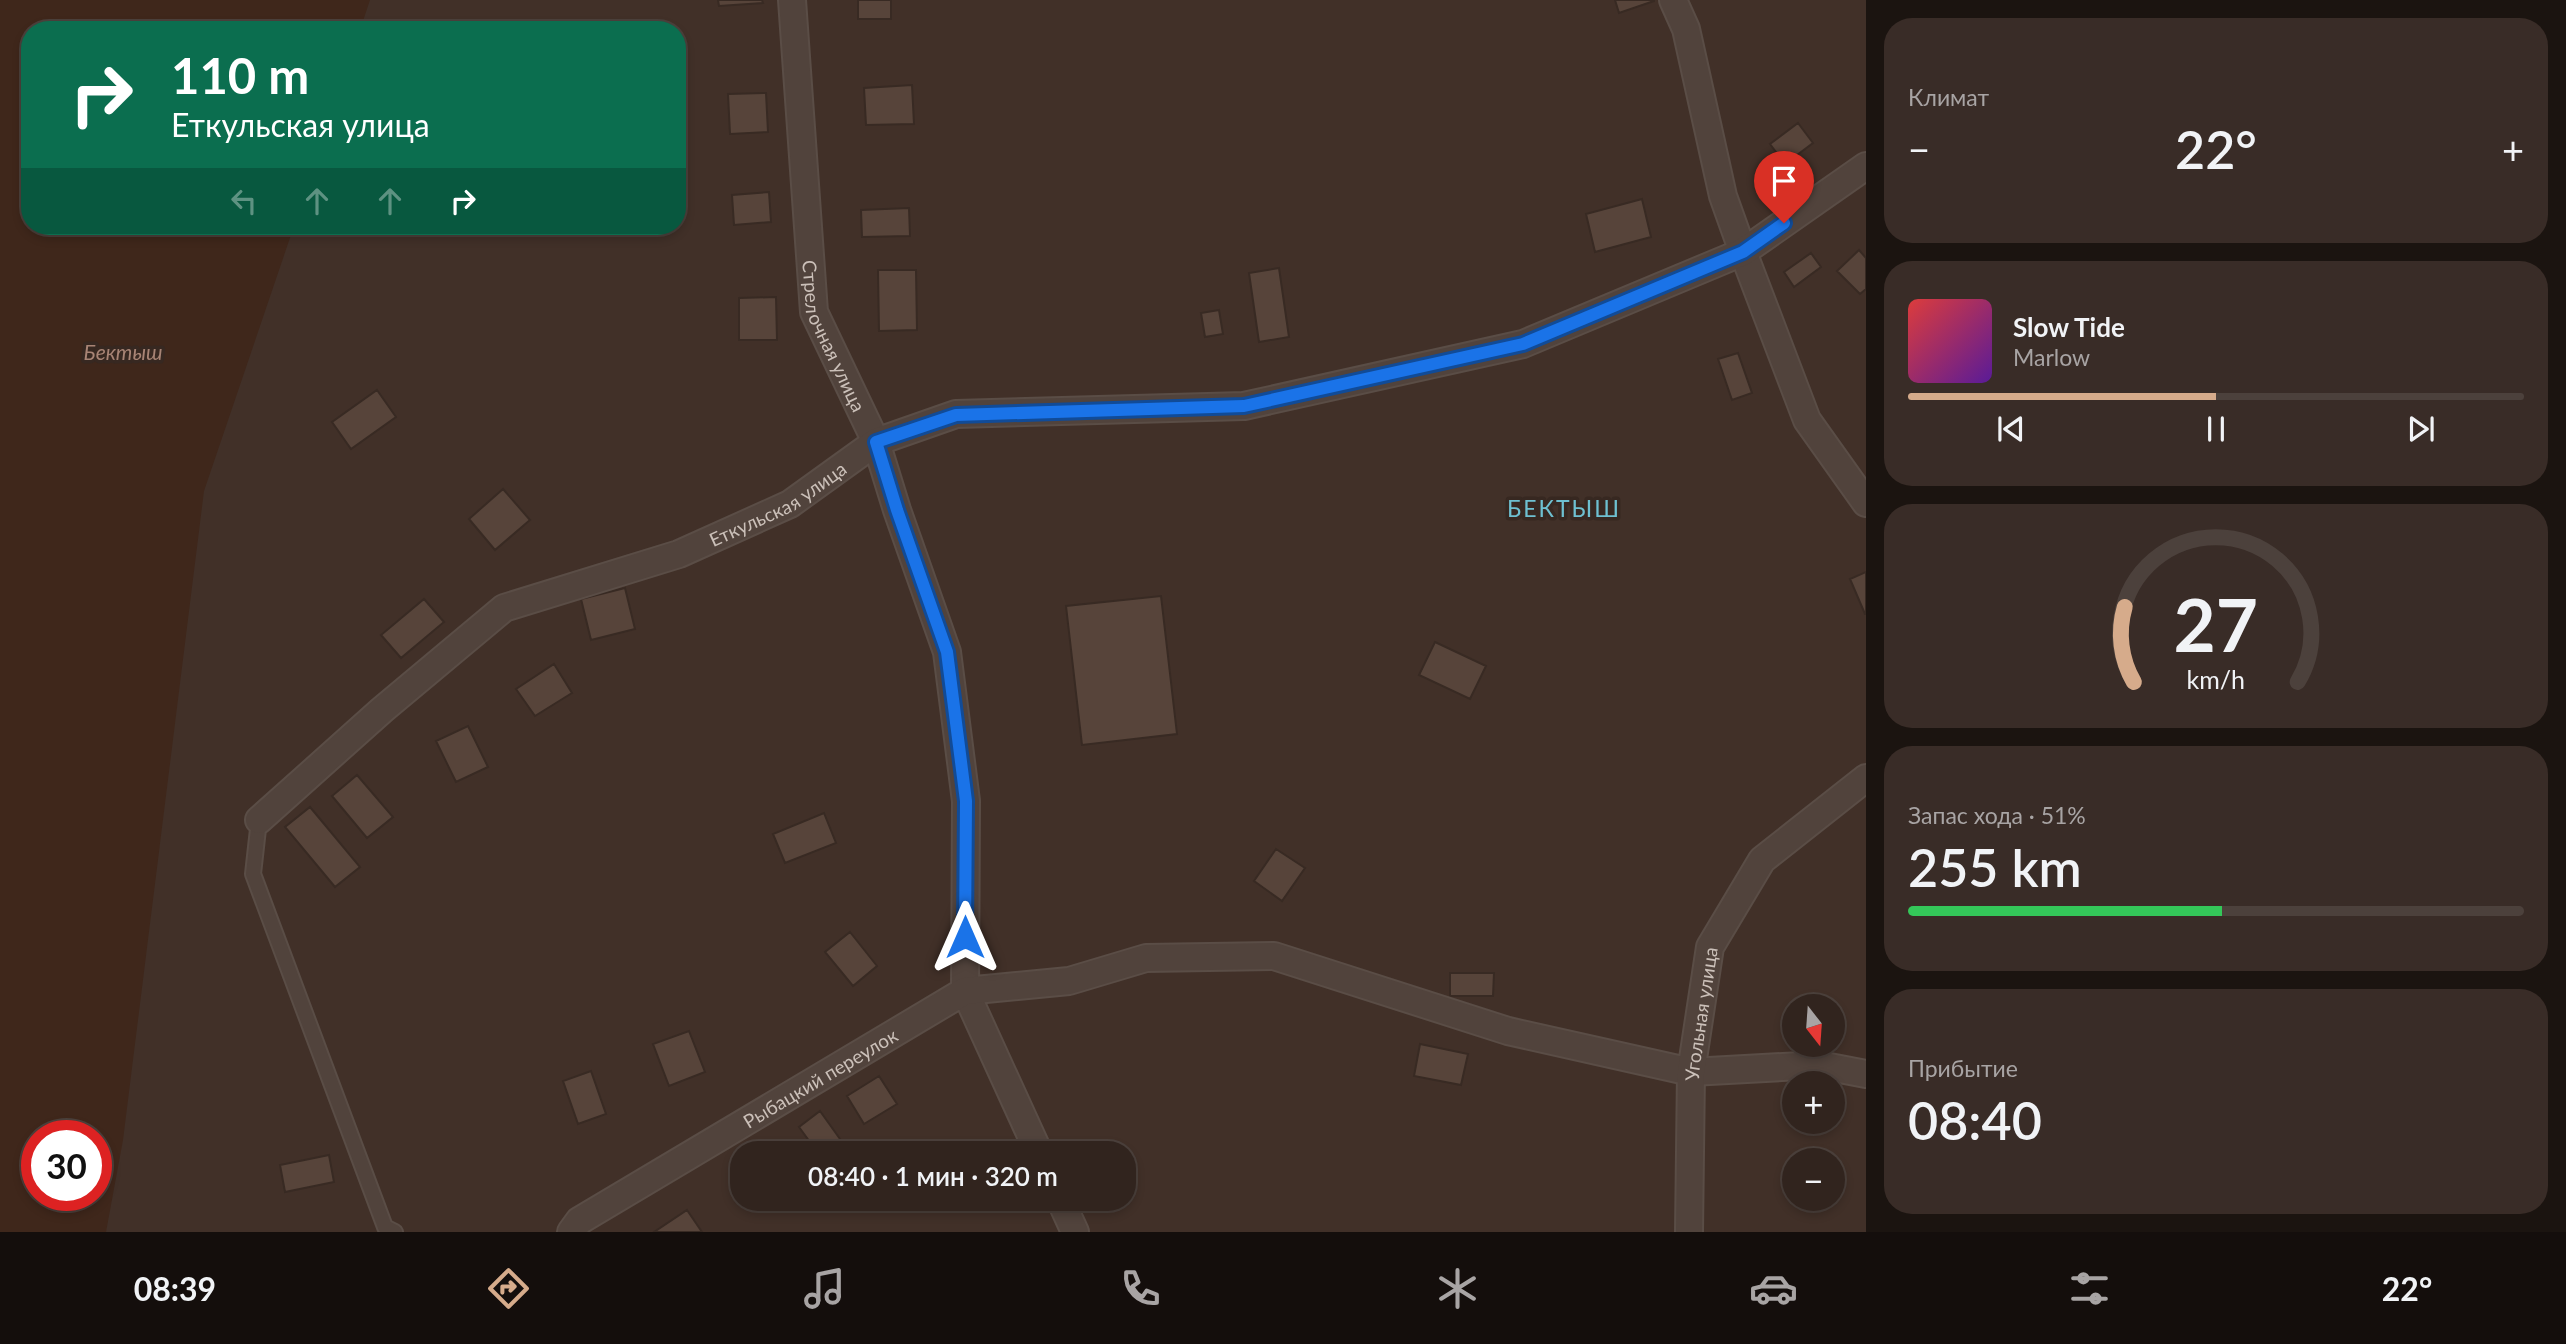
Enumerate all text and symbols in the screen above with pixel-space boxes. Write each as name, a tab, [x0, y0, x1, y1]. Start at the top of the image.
text: 110 m	[171, 46, 309, 104]
icon: right	[56, 49, 147, 140]
text: Климат	[1908, 83, 1989, 111]
text: Еткульская улица	[171, 105, 430, 144]
text: 22°	[2175, 118, 2257, 180]
text: −	[1908, 126, 1930, 172]
text: +	[2502, 126, 2524, 172]
pin	[1754, 151, 1814, 223]
icon: arrive	[1765, 162, 1803, 200]
icon: left	[225, 182, 263, 220]
icon: ahead	[298, 182, 336, 220]
icon: ahead	[371, 182, 409, 220]
icon: right	[444, 182, 482, 220]
street label: Стрелочная улица	[799, 259, 871, 415]
text: Slow Tide	[2013, 311, 2125, 343]
water label: Бектыш	[84, 339, 162, 364]
text: Marlow	[2013, 343, 2090, 371]
icon: previous	[1992, 410, 2030, 448]
icon: pause	[2197, 410, 2235, 448]
icon: next	[2402, 410, 2440, 448]
street label: Еткульская улица	[705, 456, 850, 551]
district label: БЕКТЫШ	[1507, 494, 1621, 522]
text: 27	[2174, 580, 2258, 668]
text: km/h	[2187, 664, 2245, 694]
text: Запас хода · 51%	[1908, 801, 2086, 829]
text: 255 km	[1908, 836, 2082, 898]
position arrow	[928, 900, 1002, 974]
street label: Угольная улица	[1679, 945, 1721, 1081]
north arrow	[1782, 994, 1844, 1057]
map controls	[1782, 994, 1845, 1211]
street label: Рыбацкий переулок	[739, 1023, 901, 1132]
text: Прибытие	[1908, 1054, 2018, 1082]
button: +	[1782, 1071, 1845, 1134]
text: 08:40	[1908, 1089, 2042, 1151]
speed limit sign: 30	[21, 1120, 112, 1211]
button: −	[1782, 1148, 1845, 1211]
text: 08:40 · 1 мин · 320 m	[808, 1160, 1058, 1192]
icon: directions	[484, 1264, 533, 1313]
icon: music	[800, 1264, 849, 1313]
icon: phone	[1116, 1264, 1165, 1313]
icon: climate	[1433, 1264, 1482, 1313]
icon: car	[1749, 1264, 1798, 1313]
icon: filters	[2065, 1264, 2114, 1313]
text: 08:39	[134, 1269, 216, 1308]
text: 22°	[2382, 1269, 2432, 1308]

